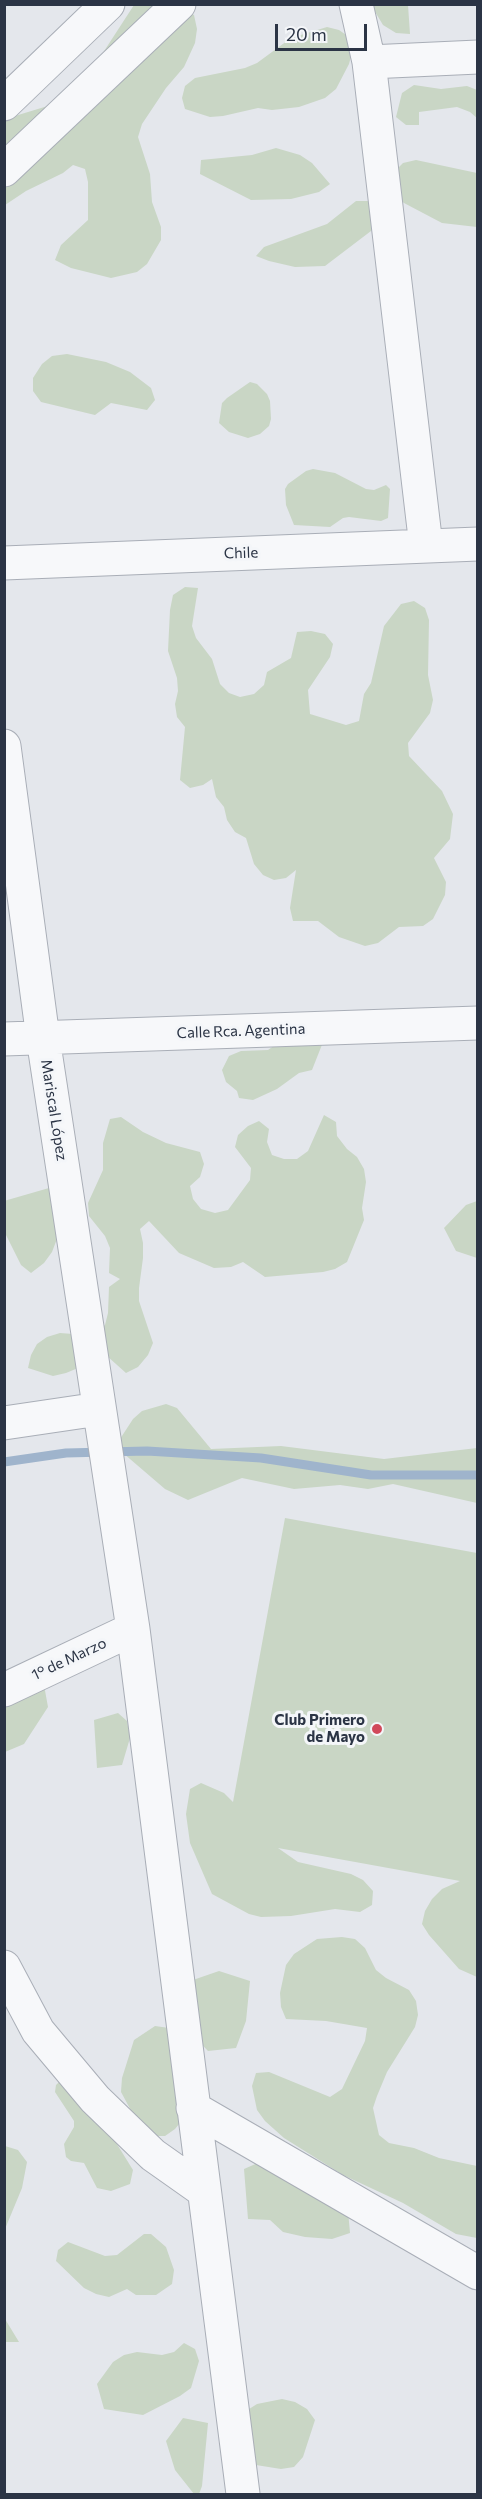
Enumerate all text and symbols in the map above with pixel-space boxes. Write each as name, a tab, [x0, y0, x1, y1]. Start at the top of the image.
scale bar	[278, 12, 370, 50]
text: 20 m	[286, 23, 327, 45]
street label: Chile	[223, 543, 259, 563]
street label: Calle Rca. Agentina	[176, 1020, 306, 1042]
street label: Mariscal López	[37, 1058, 71, 1162]
street label: 1° de Marzo	[29, 1634, 109, 1684]
place label: Club Primero de Mayo	[274, 1711, 365, 1746]
marker: Club Primero de Mayo	[370, 1722, 384, 1736]

